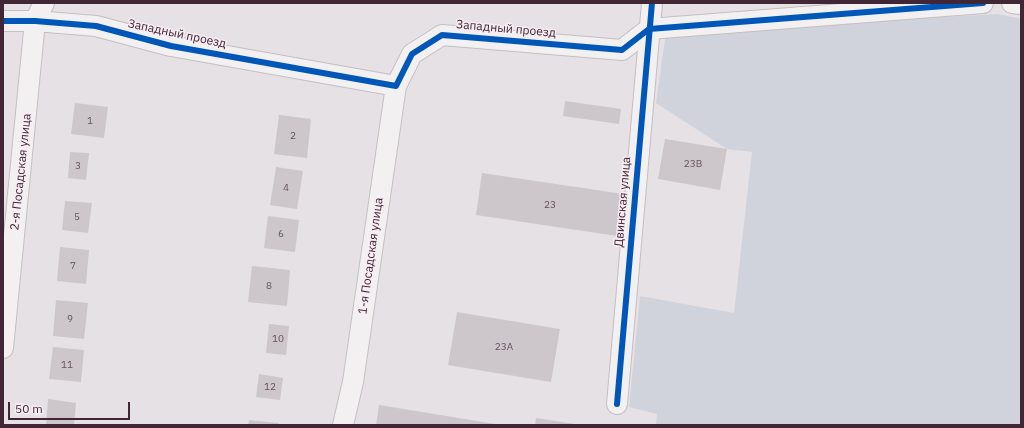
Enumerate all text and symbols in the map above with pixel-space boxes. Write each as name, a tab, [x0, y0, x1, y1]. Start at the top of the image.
street label: Западный проезд	[126, 17, 228, 51]
street label: Западный проезд	[455, 17, 557, 41]
street label: 2-я Посадская улица	[8, 113, 34, 231]
house number: 1	[87, 115, 93, 127]
house number: 2	[290, 130, 296, 142]
street label: Двинская улица	[612, 156, 634, 248]
house number: 23В	[684, 158, 702, 170]
house number: 3	[75, 160, 81, 172]
house number: 4	[283, 182, 289, 194]
street label: 1-я Посадская улица	[356, 197, 386, 315]
house number: 23	[544, 199, 556, 211]
house number: 5	[74, 211, 80, 223]
house number: 6	[278, 228, 284, 240]
house number: 7	[70, 260, 76, 272]
house number: 8	[266, 280, 272, 292]
house number: 9	[67, 313, 73, 325]
house number: 10	[272, 333, 284, 345]
house number: 23А	[495, 341, 513, 353]
house number: 11	[61, 359, 73, 371]
house number: 12	[264, 381, 276, 393]
scale bar	[10, 394, 132, 420]
text: 50 m	[15, 401, 43, 416]

